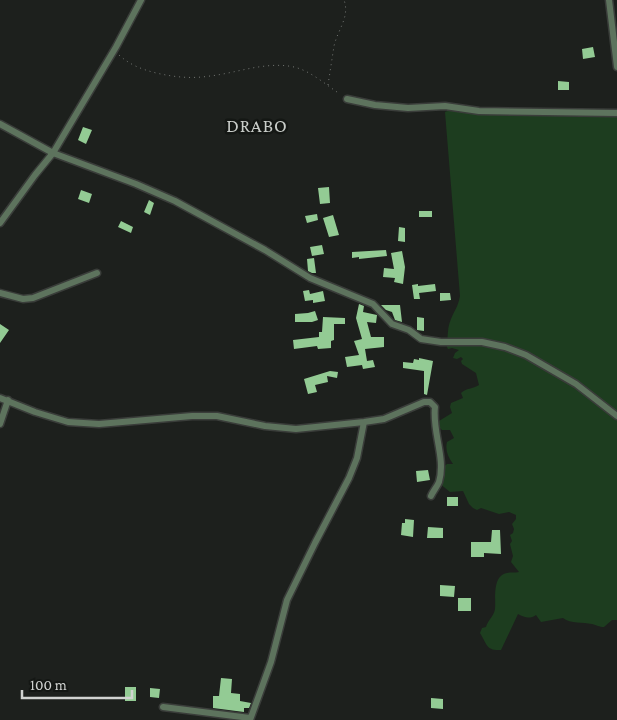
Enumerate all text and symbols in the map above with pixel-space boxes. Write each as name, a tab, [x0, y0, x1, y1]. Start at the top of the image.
district label: DRABO	[226, 115, 288, 136]
scale bar	[22, 668, 132, 700]
text: 100 m	[30, 677, 67, 693]

